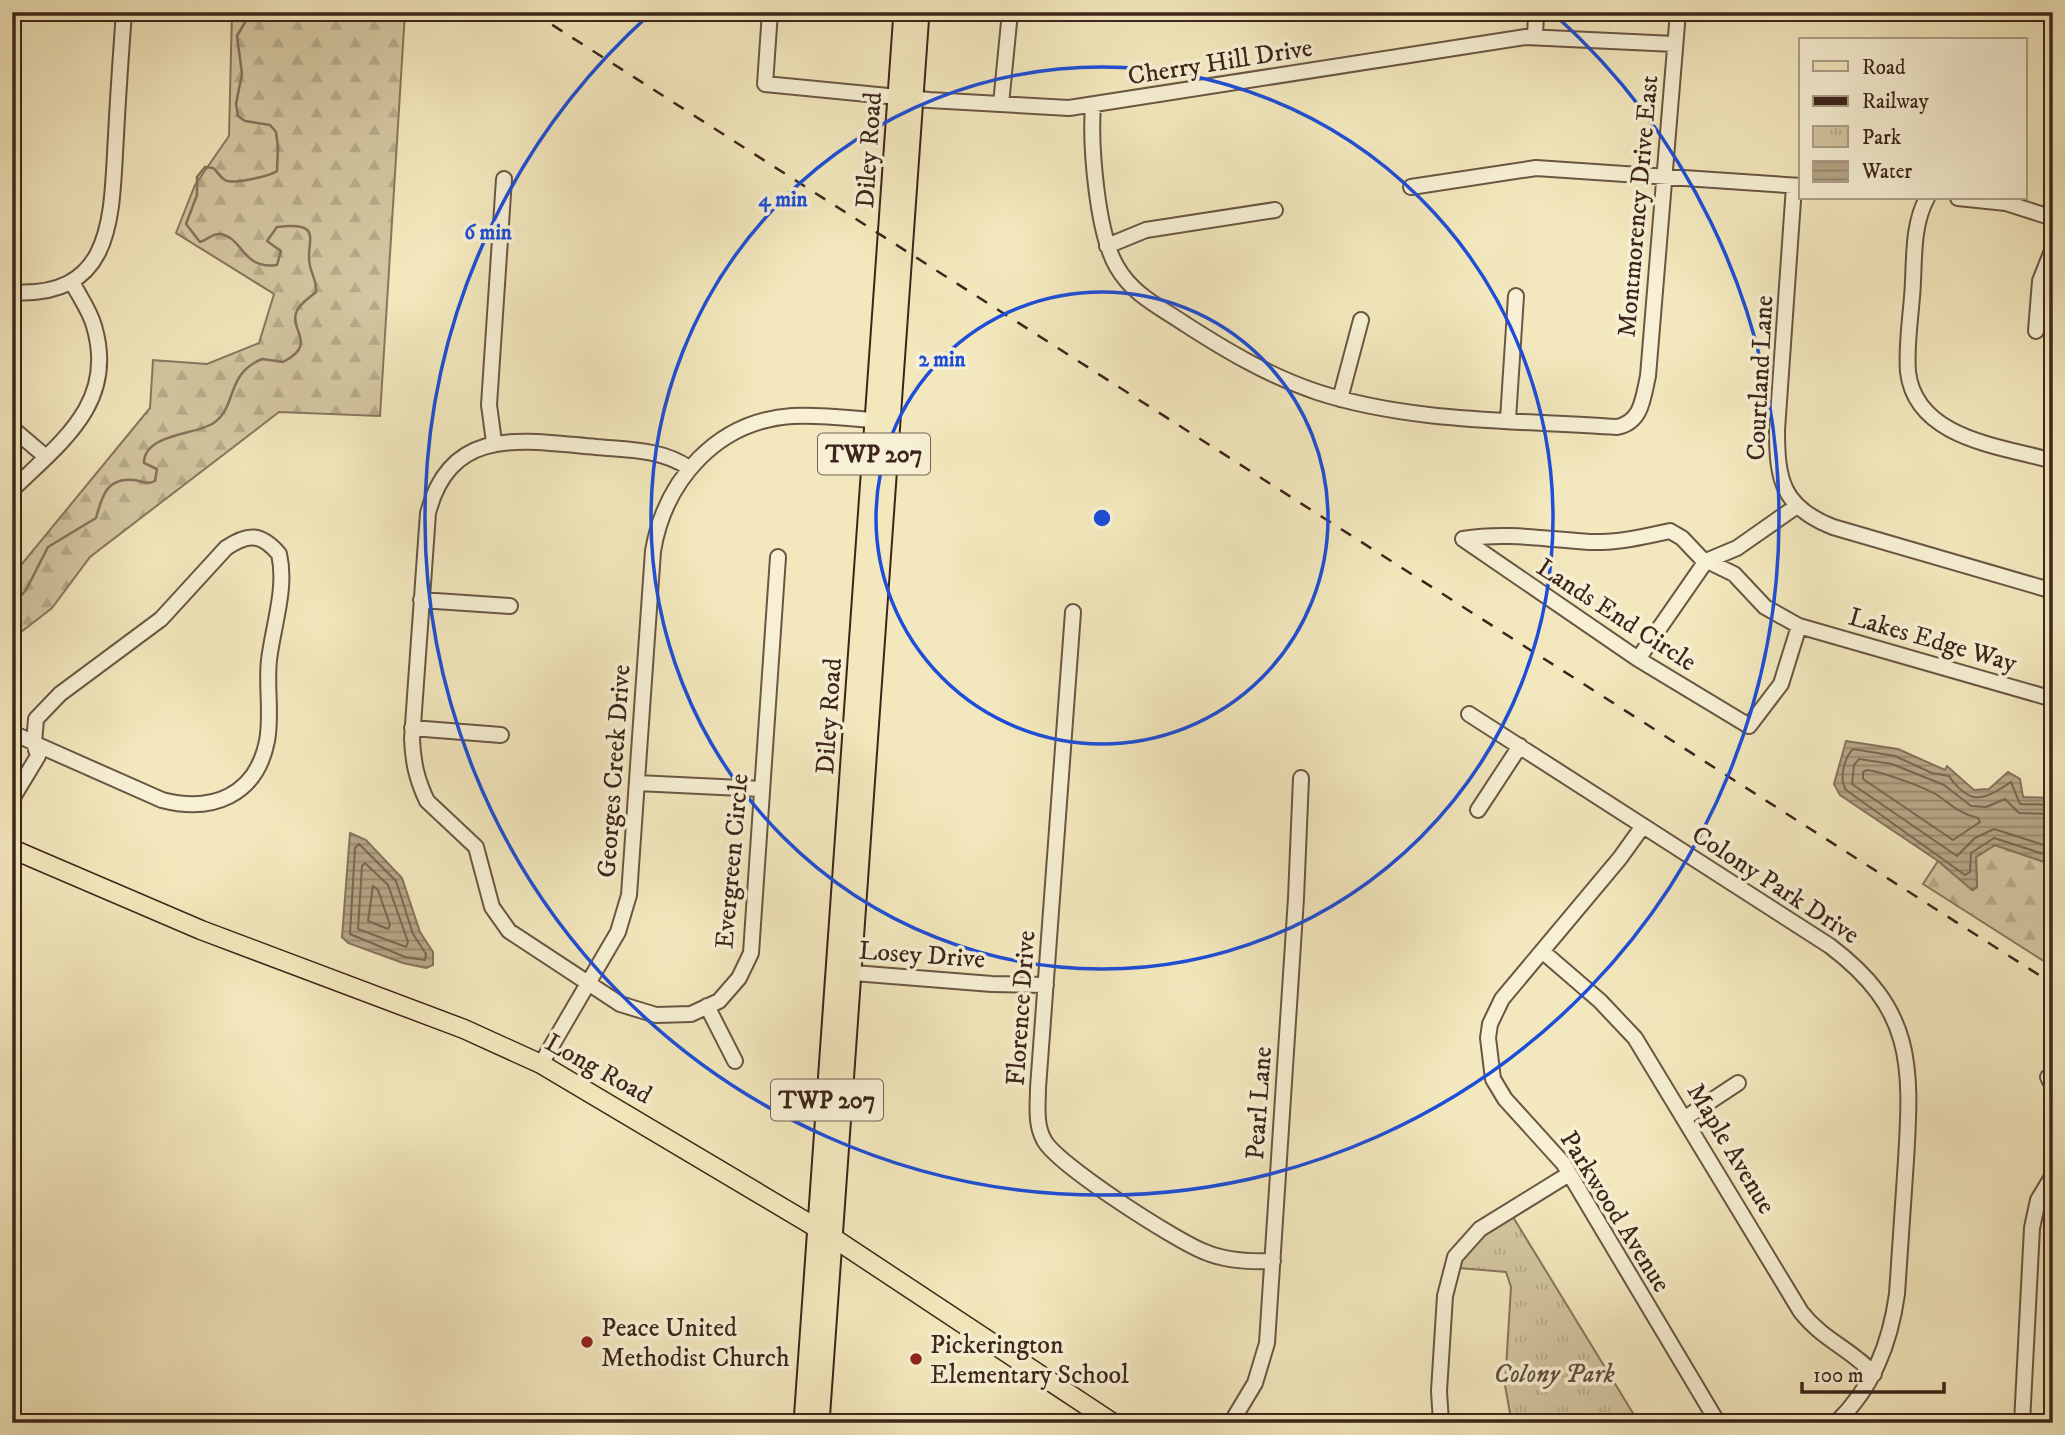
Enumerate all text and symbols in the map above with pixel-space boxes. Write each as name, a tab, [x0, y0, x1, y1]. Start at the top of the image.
street label: Cherry Hill Drive	[1126, 32, 1315, 93]
legend	[1799, 38, 2026, 200]
text: Road	[1862, 55, 1906, 81]
street label: Montmorency Drive East	[1611, 74, 1666, 338]
text: Railway	[1862, 89, 1930, 115]
street label: Diley Road	[849, 91, 890, 209]
text: Park	[1862, 125, 1902, 151]
text: Water	[1861, 159, 1912, 185]
text: 4 min	[759, 187, 808, 213]
text: 6 min	[464, 220, 513, 246]
street label: Courtland Lane	[1740, 295, 1781, 462]
text: 2 min	[919, 347, 967, 373]
road number: TWP 207	[818, 434, 930, 475]
centre of rings	[1090, 506, 1114, 530]
street label: Lands End Circle	[1530, 551, 1702, 679]
street label: Lakes Edge Way	[1845, 601, 2021, 680]
street label: Diley Road	[809, 657, 850, 775]
street label: Georges Creek Drive	[591, 663, 638, 879]
street label: Evergreen Circle	[708, 772, 757, 950]
street label: Colony Park Drive	[1685, 819, 1865, 952]
street label: Florence Drive	[1000, 929, 1043, 1087]
street label: Losey Drive	[858, 935, 986, 976]
street label: Long Road	[539, 1027, 657, 1112]
street label: Pearl Lane	[1239, 1045, 1280, 1161]
street label: Maple Avenue	[1679, 1077, 1783, 1220]
road number: TWP 207	[771, 1080, 883, 1120]
street label: Parkwood Avenue	[1552, 1125, 1677, 1299]
place label: Peace United Methodist Church	[601, 1312, 790, 1375]
place label: Pickerington Elementary School	[930, 1329, 1129, 1392]
marker: Peace United Methodist Church	[579, 1334, 595, 1350]
marker: Pickerington Elementary School	[908, 1351, 924, 1367]
scale bar	[1802, 1351, 1944, 1395]
park label: Colony Park	[1493, 1358, 1615, 1391]
text: 100 m	[1813, 1363, 1864, 1389]

